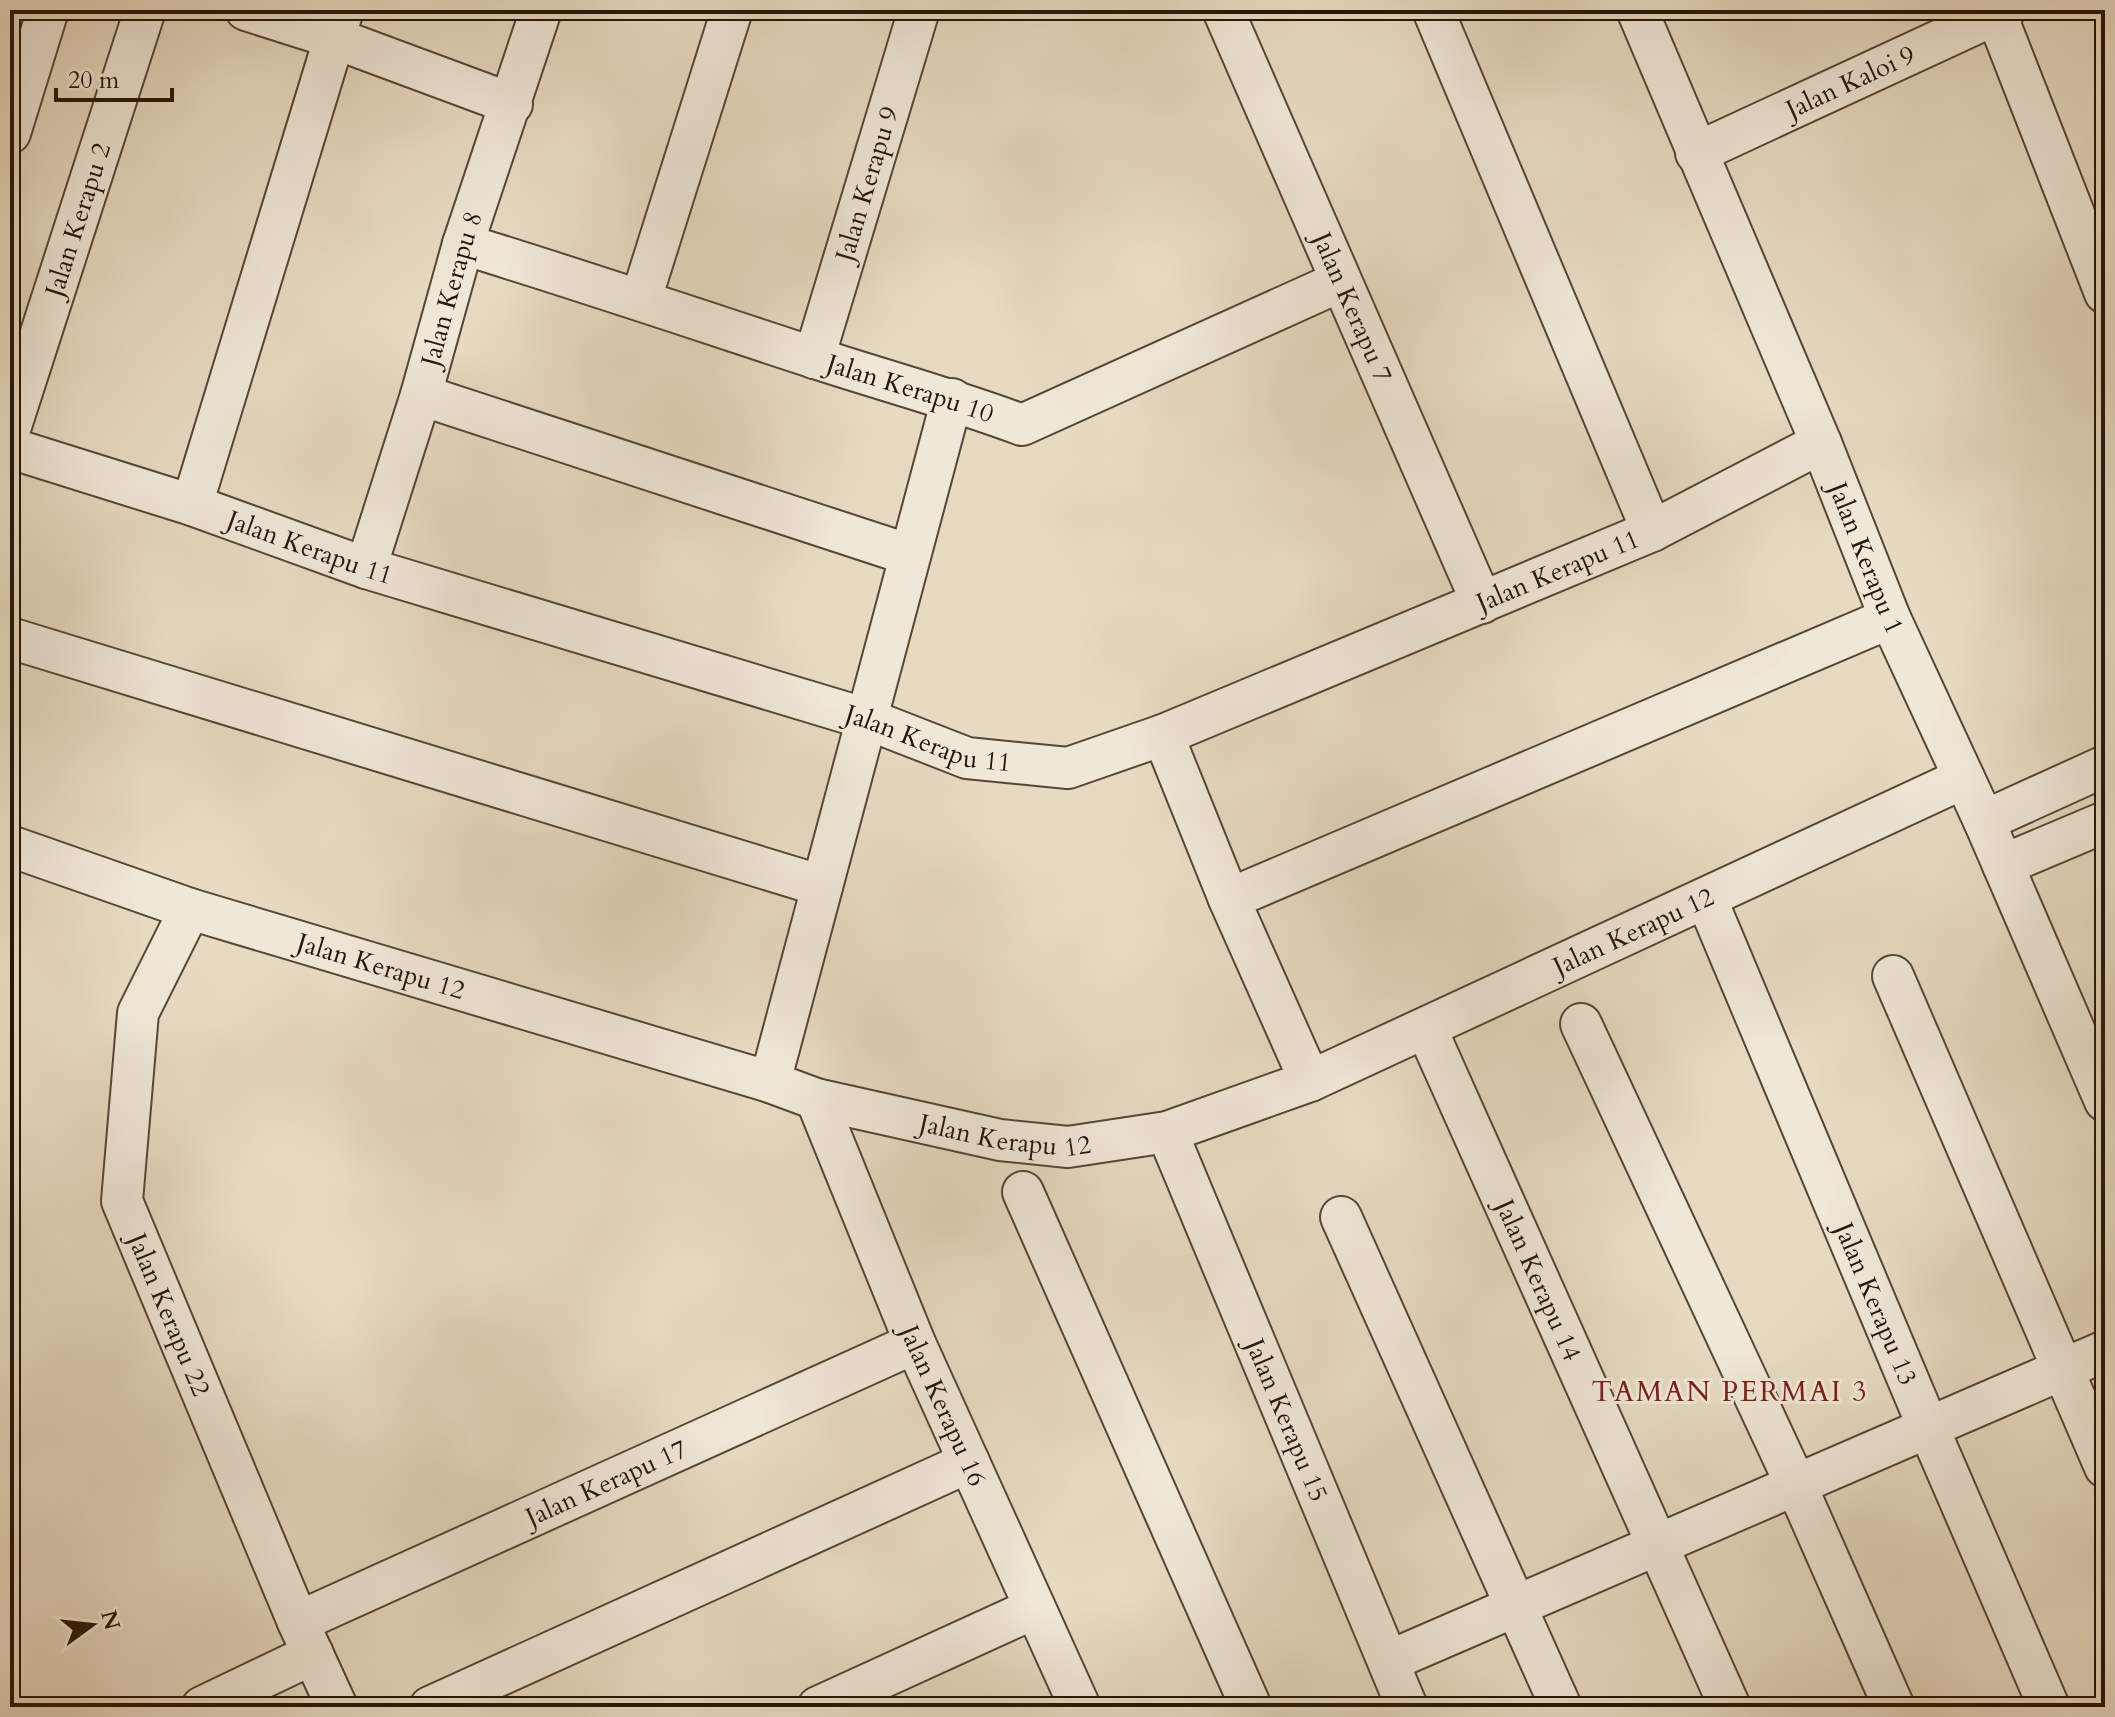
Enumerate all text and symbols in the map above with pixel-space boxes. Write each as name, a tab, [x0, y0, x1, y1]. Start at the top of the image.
street label: Jalan Kaloi 9	[1777, 37, 1921, 129]
scale bar	[56, 52, 172, 102]
text: 20 m	[68, 64, 120, 97]
street label: Jalan Kerapu 9	[826, 102, 907, 269]
street label: Jalan Kerapu 2	[36, 138, 119, 305]
street label: Jalan Kerapu 8	[412, 207, 491, 374]
street label: Jalan Kerapu 7	[1303, 223, 1400, 387]
street label: Jalan Kerapu 10	[818, 345, 998, 431]
street label: Jalan Kerapu 1	[1819, 474, 1912, 640]
street label: Jalan Kerapu 11	[218, 501, 397, 593]
street label: Jalan Kerapu 11	[1467, 521, 1645, 622]
street label: Jalan Kerapu 11	[837, 695, 1013, 780]
street label: Jalan Kerapu 12	[1544, 879, 1719, 986]
street label: Jalan Kerapu 12	[289, 924, 469, 1008]
street label: Jalan Kerapu 12	[912, 1105, 1093, 1165]
street label: Jalan Kerapu 14	[1485, 1190, 1590, 1366]
street label: Jalan Kerapu 13	[1825, 1214, 1925, 1391]
street label: Jalan Kerapu 22	[118, 1224, 219, 1401]
street label: Jalan Kerapu 16	[890, 1316, 995, 1492]
street label: Jalan Kerapu 15	[1236, 1330, 1336, 1507]
district label: TAMAN PERMAI 3	[1591, 1373, 1869, 1411]
street label: Jalan Kerapu 17	[516, 1432, 692, 1537]
north arrow	[52, 1585, 132, 1665]
text: N	[93, 1607, 127, 1633]

